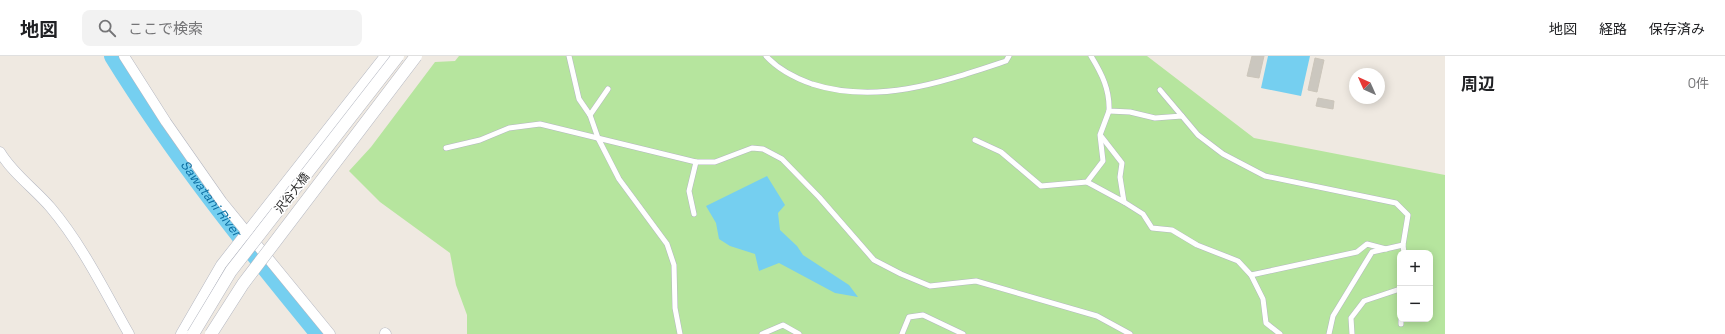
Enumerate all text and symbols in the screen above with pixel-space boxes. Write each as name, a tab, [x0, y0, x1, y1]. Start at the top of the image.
search box	[82, 10, 362, 46]
text: 地図	[20, 17, 58, 42]
icon: search	[96, 17, 118, 39]
text: ここで検索	[128, 19, 203, 38]
text: 地図	[1549, 20, 1577, 38]
text: 経路	[1599, 20, 1627, 38]
text: 保存済み	[1649, 20, 1705, 38]
north arrow	[1349, 68, 1385, 104]
text: 周辺	[1461, 73, 1495, 95]
text: 0件	[1688, 75, 1709, 92]
water label: Sawatani River	[177, 157, 247, 241]
street label: 沢谷大橋	[271, 169, 313, 217]
map controls	[1397, 250, 1433, 322]
button: +	[1397, 250, 1433, 286]
button: −	[1397, 286, 1433, 322]

